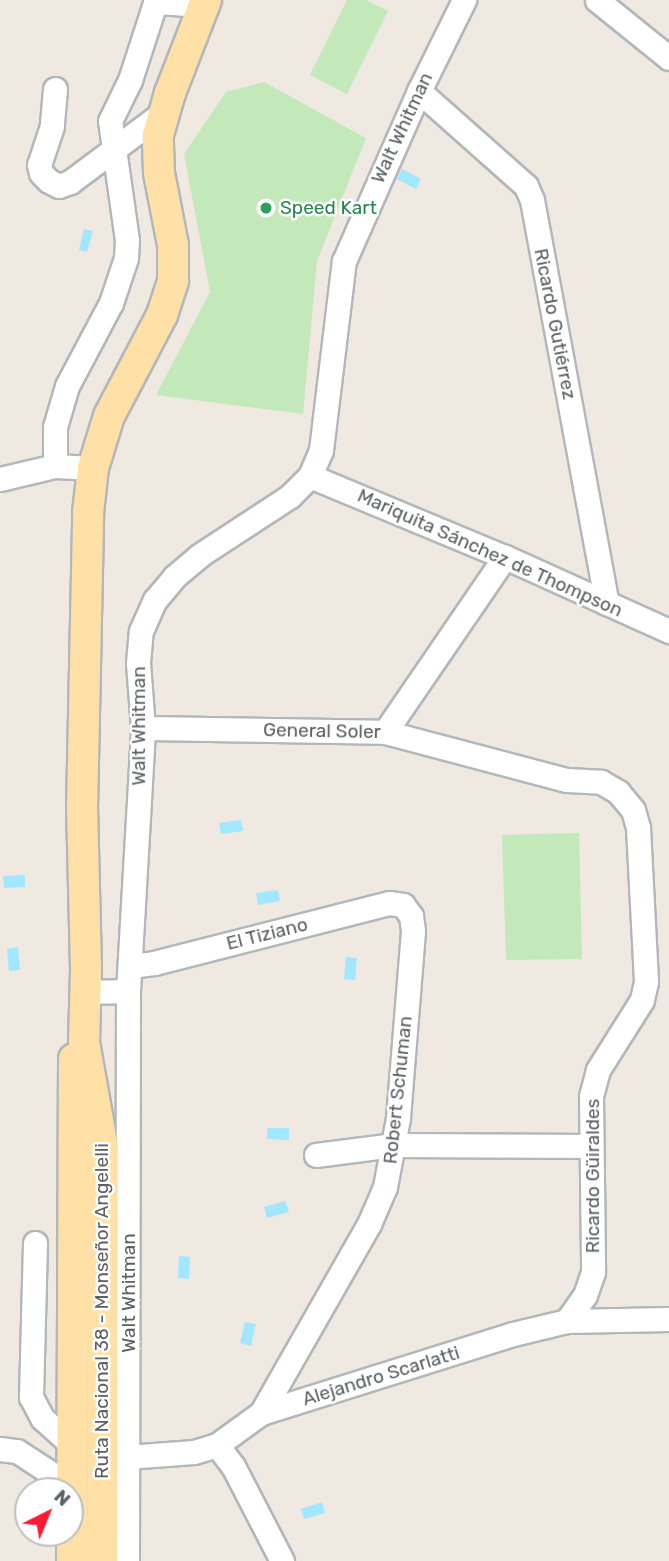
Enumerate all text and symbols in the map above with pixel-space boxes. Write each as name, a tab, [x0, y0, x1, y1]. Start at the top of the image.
street label: Walt Whitman	[366, 69, 438, 187]
place label: Speed Kart	[280, 197, 377, 219]
marker: Speed Kart	[258, 200, 274, 216]
street label: Ricardo Gutiérrez	[529, 246, 581, 402]
street label: Mariquita Sánchez de Thompson	[354, 484, 626, 622]
street label: Walt Whitman	[128, 666, 150, 786]
street label: General Soler	[263, 719, 381, 743]
street label: El Tiziano	[224, 913, 310, 955]
street label: Robert Schuman	[379, 1015, 417, 1165]
street label: Ricardo Güiraldes	[582, 1099, 604, 1253]
street label: Ruta Nacional 38 - Monseñor Angelelli	[91, 1143, 113, 1479]
street label: Walt Whitman	[118, 1233, 140, 1353]
street label: Alejandro Scarlatti	[300, 1341, 462, 1411]
north arrow	[14, 1477, 84, 1547]
text: N	[49, 1485, 75, 1511]

